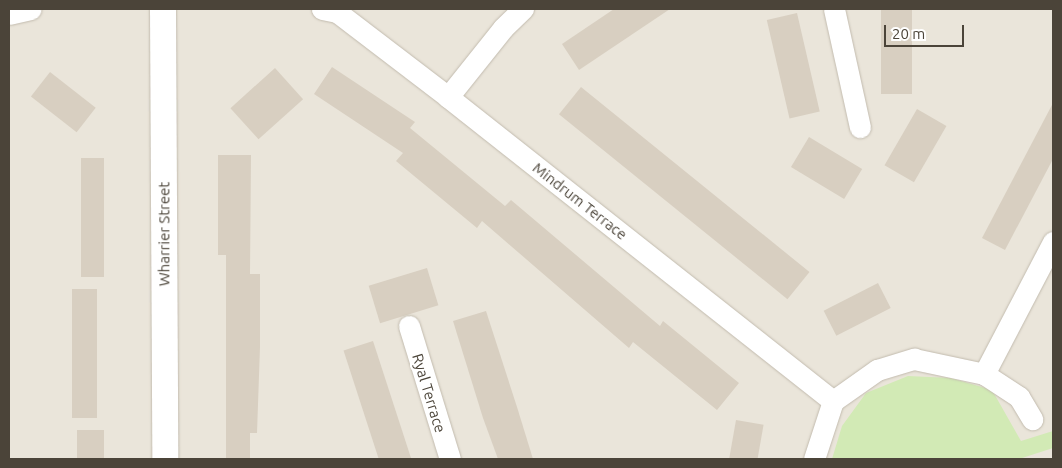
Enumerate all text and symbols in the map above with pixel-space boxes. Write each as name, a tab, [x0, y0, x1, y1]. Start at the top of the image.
scale bar	[887, 15, 967, 47]
text: 20 m	[892, 25, 925, 42]
street label: Mindrum Terrace	[529, 159, 631, 243]
street label: Wharrier Street	[155, 182, 173, 286]
street label: Ryal Terrace	[408, 351, 450, 435]

